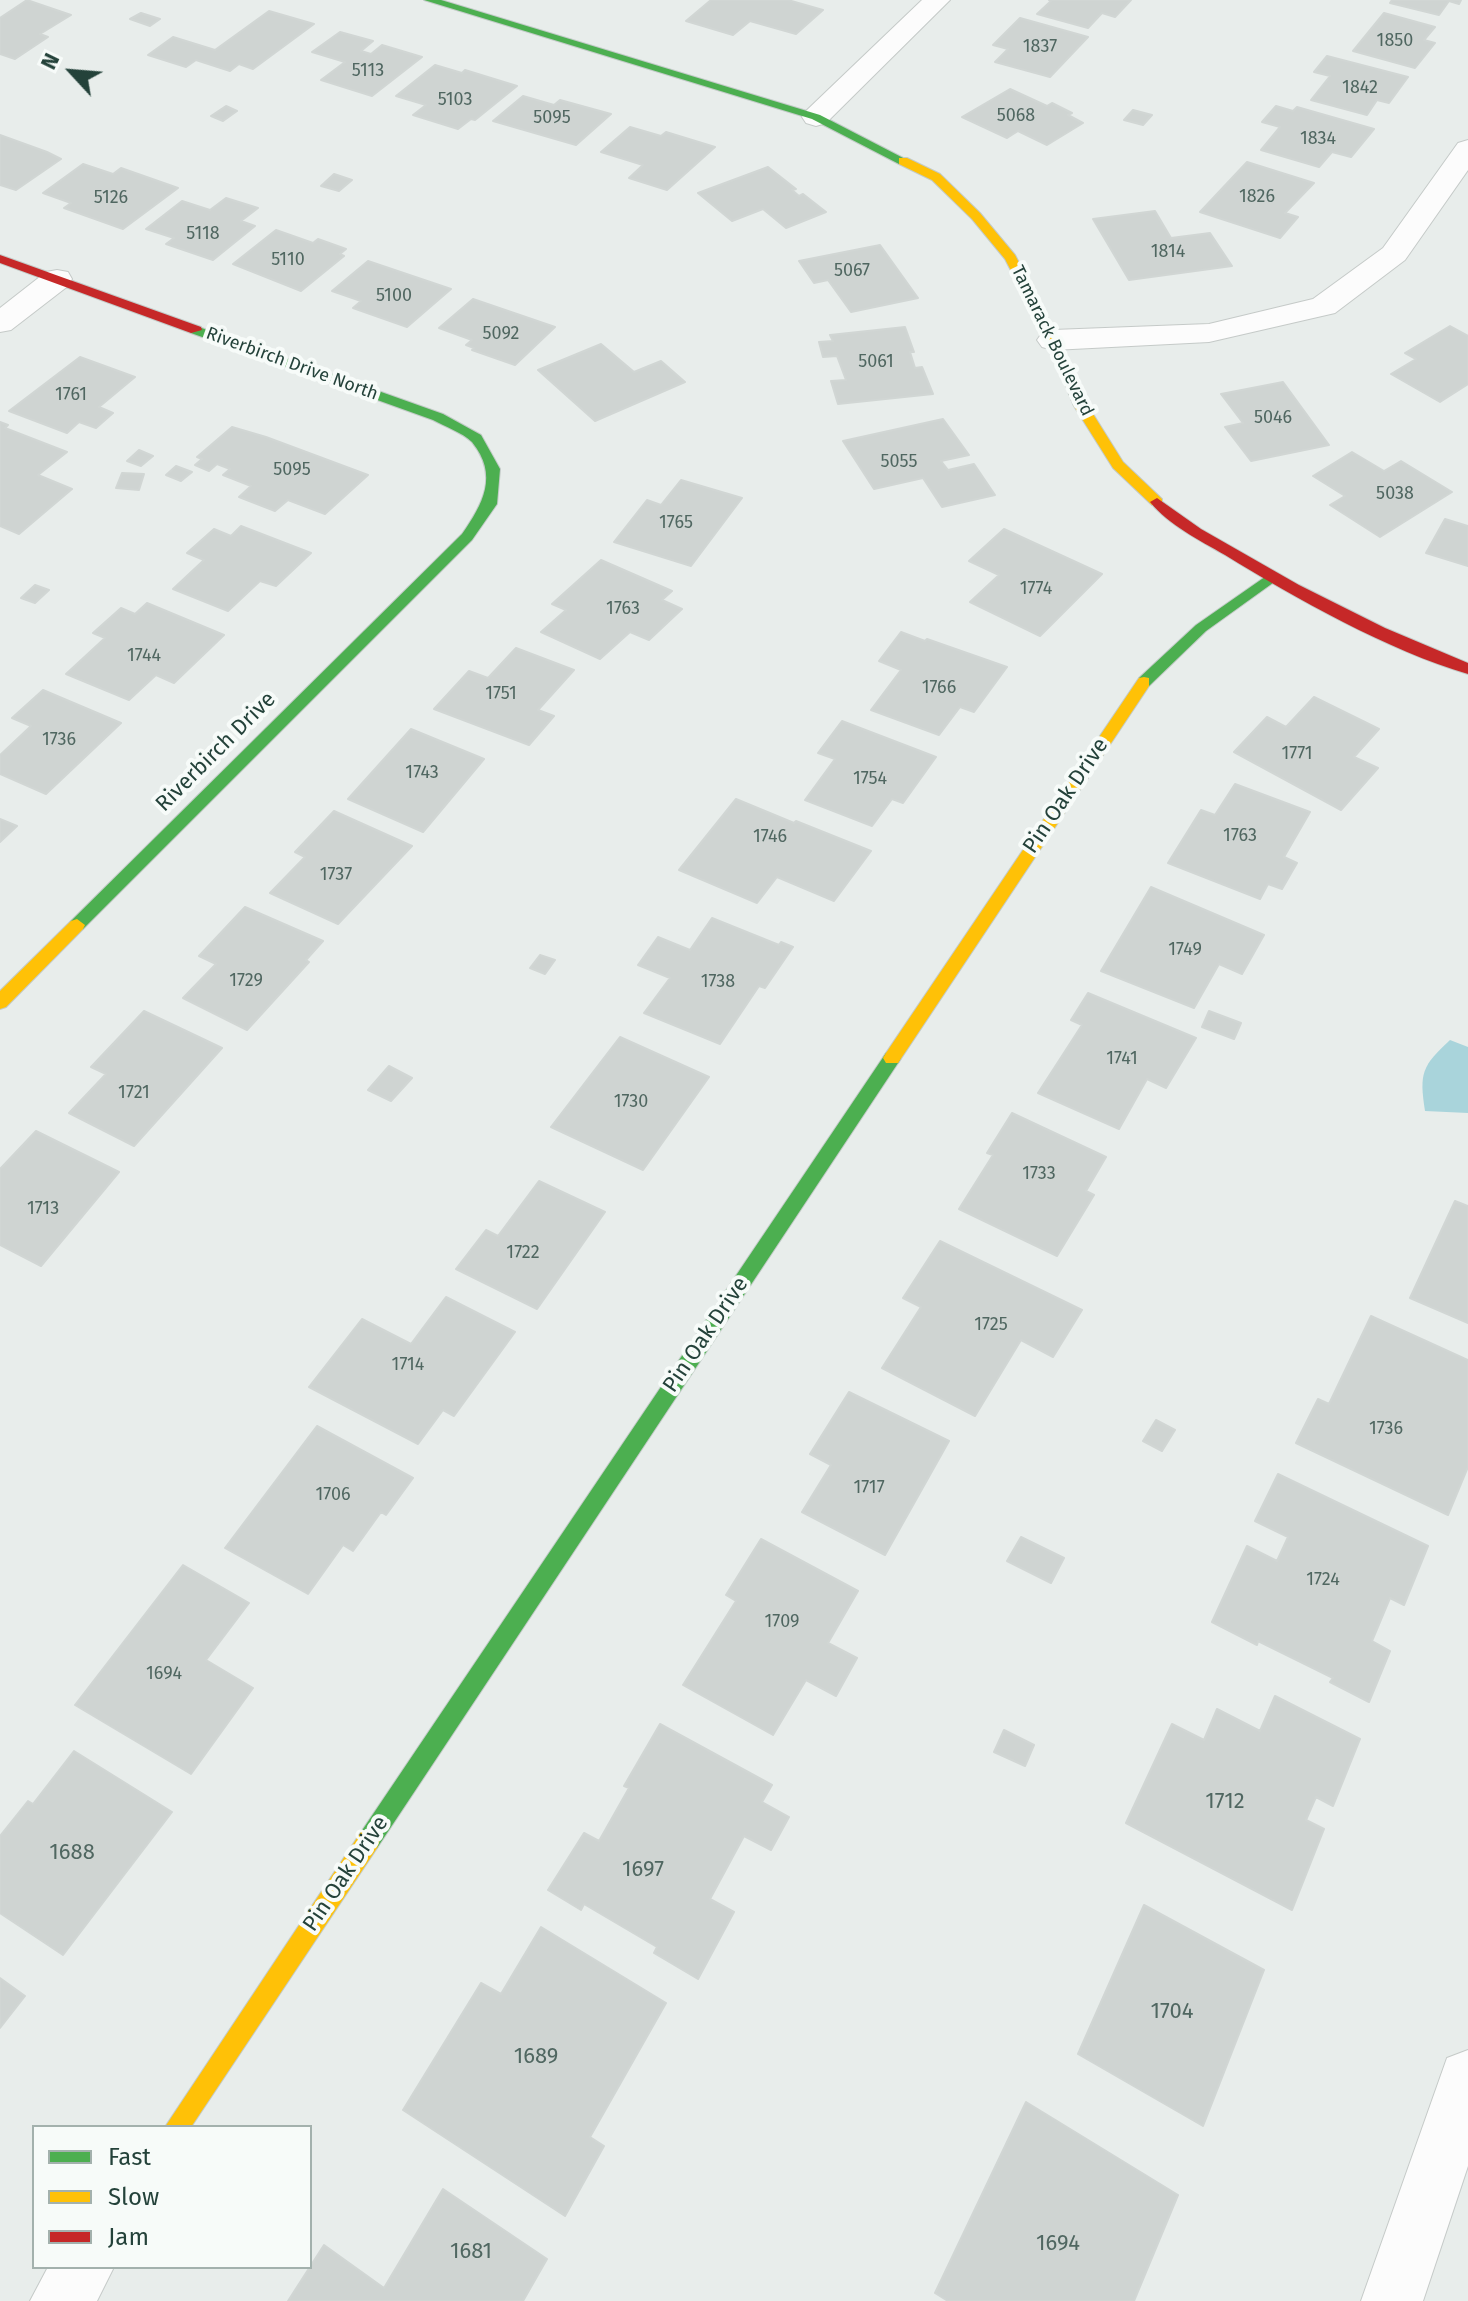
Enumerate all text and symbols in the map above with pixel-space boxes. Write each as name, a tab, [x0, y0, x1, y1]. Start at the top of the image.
house number: 1850	[1377, 30, 1413, 52]
north arrow	[32, 32, 112, 112]
house number: 1837	[1023, 36, 1057, 58]
text: N	[35, 49, 65, 74]
house number: 5113	[352, 60, 384, 82]
house number: 1842	[1342, 77, 1378, 99]
house number: 5103	[438, 89, 472, 111]
house number: 5068	[997, 105, 1035, 127]
house number: 5095	[533, 107, 571, 129]
house number: 1834	[1300, 128, 1336, 150]
house number: 1826	[1239, 186, 1275, 208]
house number: 5126	[94, 187, 128, 209]
house number: 5118	[186, 223, 220, 245]
house number: 1814	[1151, 241, 1185, 263]
house number: 5110	[271, 249, 305, 271]
house number: 5067	[834, 260, 870, 282]
street label: Tamarack Boulevard	[1006, 262, 1098, 420]
house number: 5100	[376, 285, 412, 307]
street label: Riverbirch Drive North	[203, 323, 381, 405]
house number: 5092	[483, 323, 519, 345]
house number: 5061	[858, 351, 894, 373]
house number: 1761	[55, 384, 87, 406]
house number: 5046	[1254, 407, 1292, 429]
house number: 5055	[880, 451, 918, 473]
house number: 5095	[273, 459, 311, 481]
house number: 5038	[1376, 483, 1414, 505]
house number: 1765	[659, 512, 693, 534]
house number: 1774	[1020, 578, 1052, 600]
house number: 1763	[606, 598, 640, 620]
house number: 1744	[127, 645, 161, 667]
house number: 1766	[922, 677, 956, 699]
house number: 1751	[485, 683, 517, 705]
street label: Riverbirch Drive	[151, 687, 281, 817]
house number: 1736	[42, 729, 76, 751]
street label: Pin Oak Drive	[1018, 733, 1114, 859]
house number: 1771	[1281, 743, 1313, 765]
house number: 1743	[405, 762, 439, 784]
house number: 1754	[853, 768, 887, 790]
house number: 1763	[1223, 825, 1257, 847]
house number: 1746	[753, 826, 787, 848]
house number: 1737	[320, 864, 352, 886]
house number: 1749	[1168, 939, 1202, 961]
house number: 1729	[229, 970, 263, 992]
house number: 1738	[701, 971, 735, 993]
house number: 1741	[1106, 1048, 1138, 1070]
house number: 1721	[118, 1082, 150, 1104]
house number: 1730	[614, 1091, 648, 1113]
house number: 1733	[1022, 1163, 1056, 1185]
house number: 1713	[27, 1198, 59, 1220]
house number: 1722	[506, 1242, 540, 1264]
street label: Pin Oak Drive	[658, 1272, 754, 1398]
house number: 1725	[974, 1314, 1008, 1336]
house number: 1714	[392, 1354, 424, 1376]
house number: 1736	[1369, 1418, 1403, 1440]
house number: 1717	[853, 1477, 885, 1499]
house number: 1706	[315, 1484, 351, 1506]
house number: 1724	[1306, 1569, 1340, 1591]
house number: 1709	[765, 1611, 799, 1633]
house number: 1694	[146, 1663, 182, 1685]
house number: 1712	[1205, 1789, 1245, 1815]
street label: Pin Oak Drive	[298, 1811, 394, 1937]
house number: 1688	[49, 1840, 95, 1866]
house number: 1697	[622, 1857, 664, 1883]
house number: 1704	[1150, 1999, 1194, 2025]
house number: 1689	[514, 2044, 558, 2070]
legend	[32, 2125, 312, 2269]
text: Fast	[108, 2143, 151, 2171]
text: Slow	[108, 2183, 159, 2211]
text: Jam	[108, 2223, 149, 2251]
house number: 1694	[1036, 2231, 1080, 2257]
house number: 1681	[450, 2239, 492, 2265]

